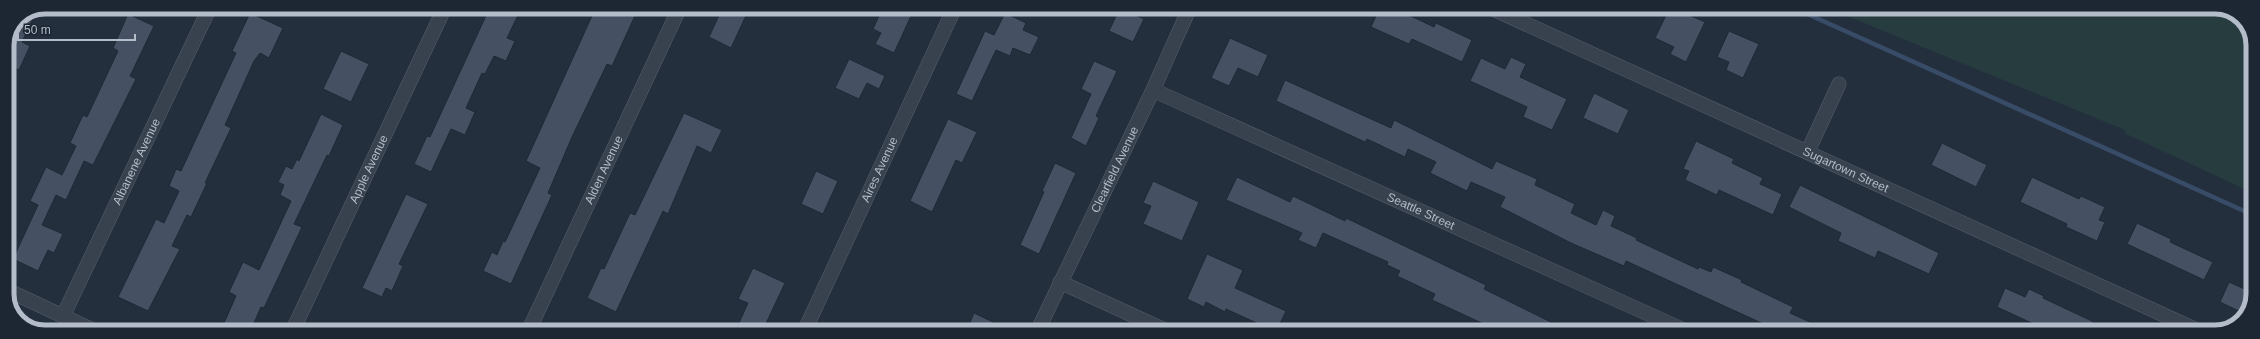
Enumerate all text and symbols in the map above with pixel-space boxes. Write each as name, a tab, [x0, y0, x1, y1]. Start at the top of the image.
scale bar	[18, 16, 135, 42]
text: 50 m	[24, 23, 51, 37]
street label: Albanene Avenue	[110, 116, 163, 207]
street label: Clearfield Avenue	[1088, 124, 1142, 215]
street label: Apple Avenue	[347, 132, 391, 206]
street label: Alden Avenue	[582, 133, 626, 206]
street label: Aires Avenue	[858, 134, 901, 205]
street label: Sugartown Street	[1800, 144, 1891, 196]
street label: Seattle Street	[1385, 190, 1458, 233]

